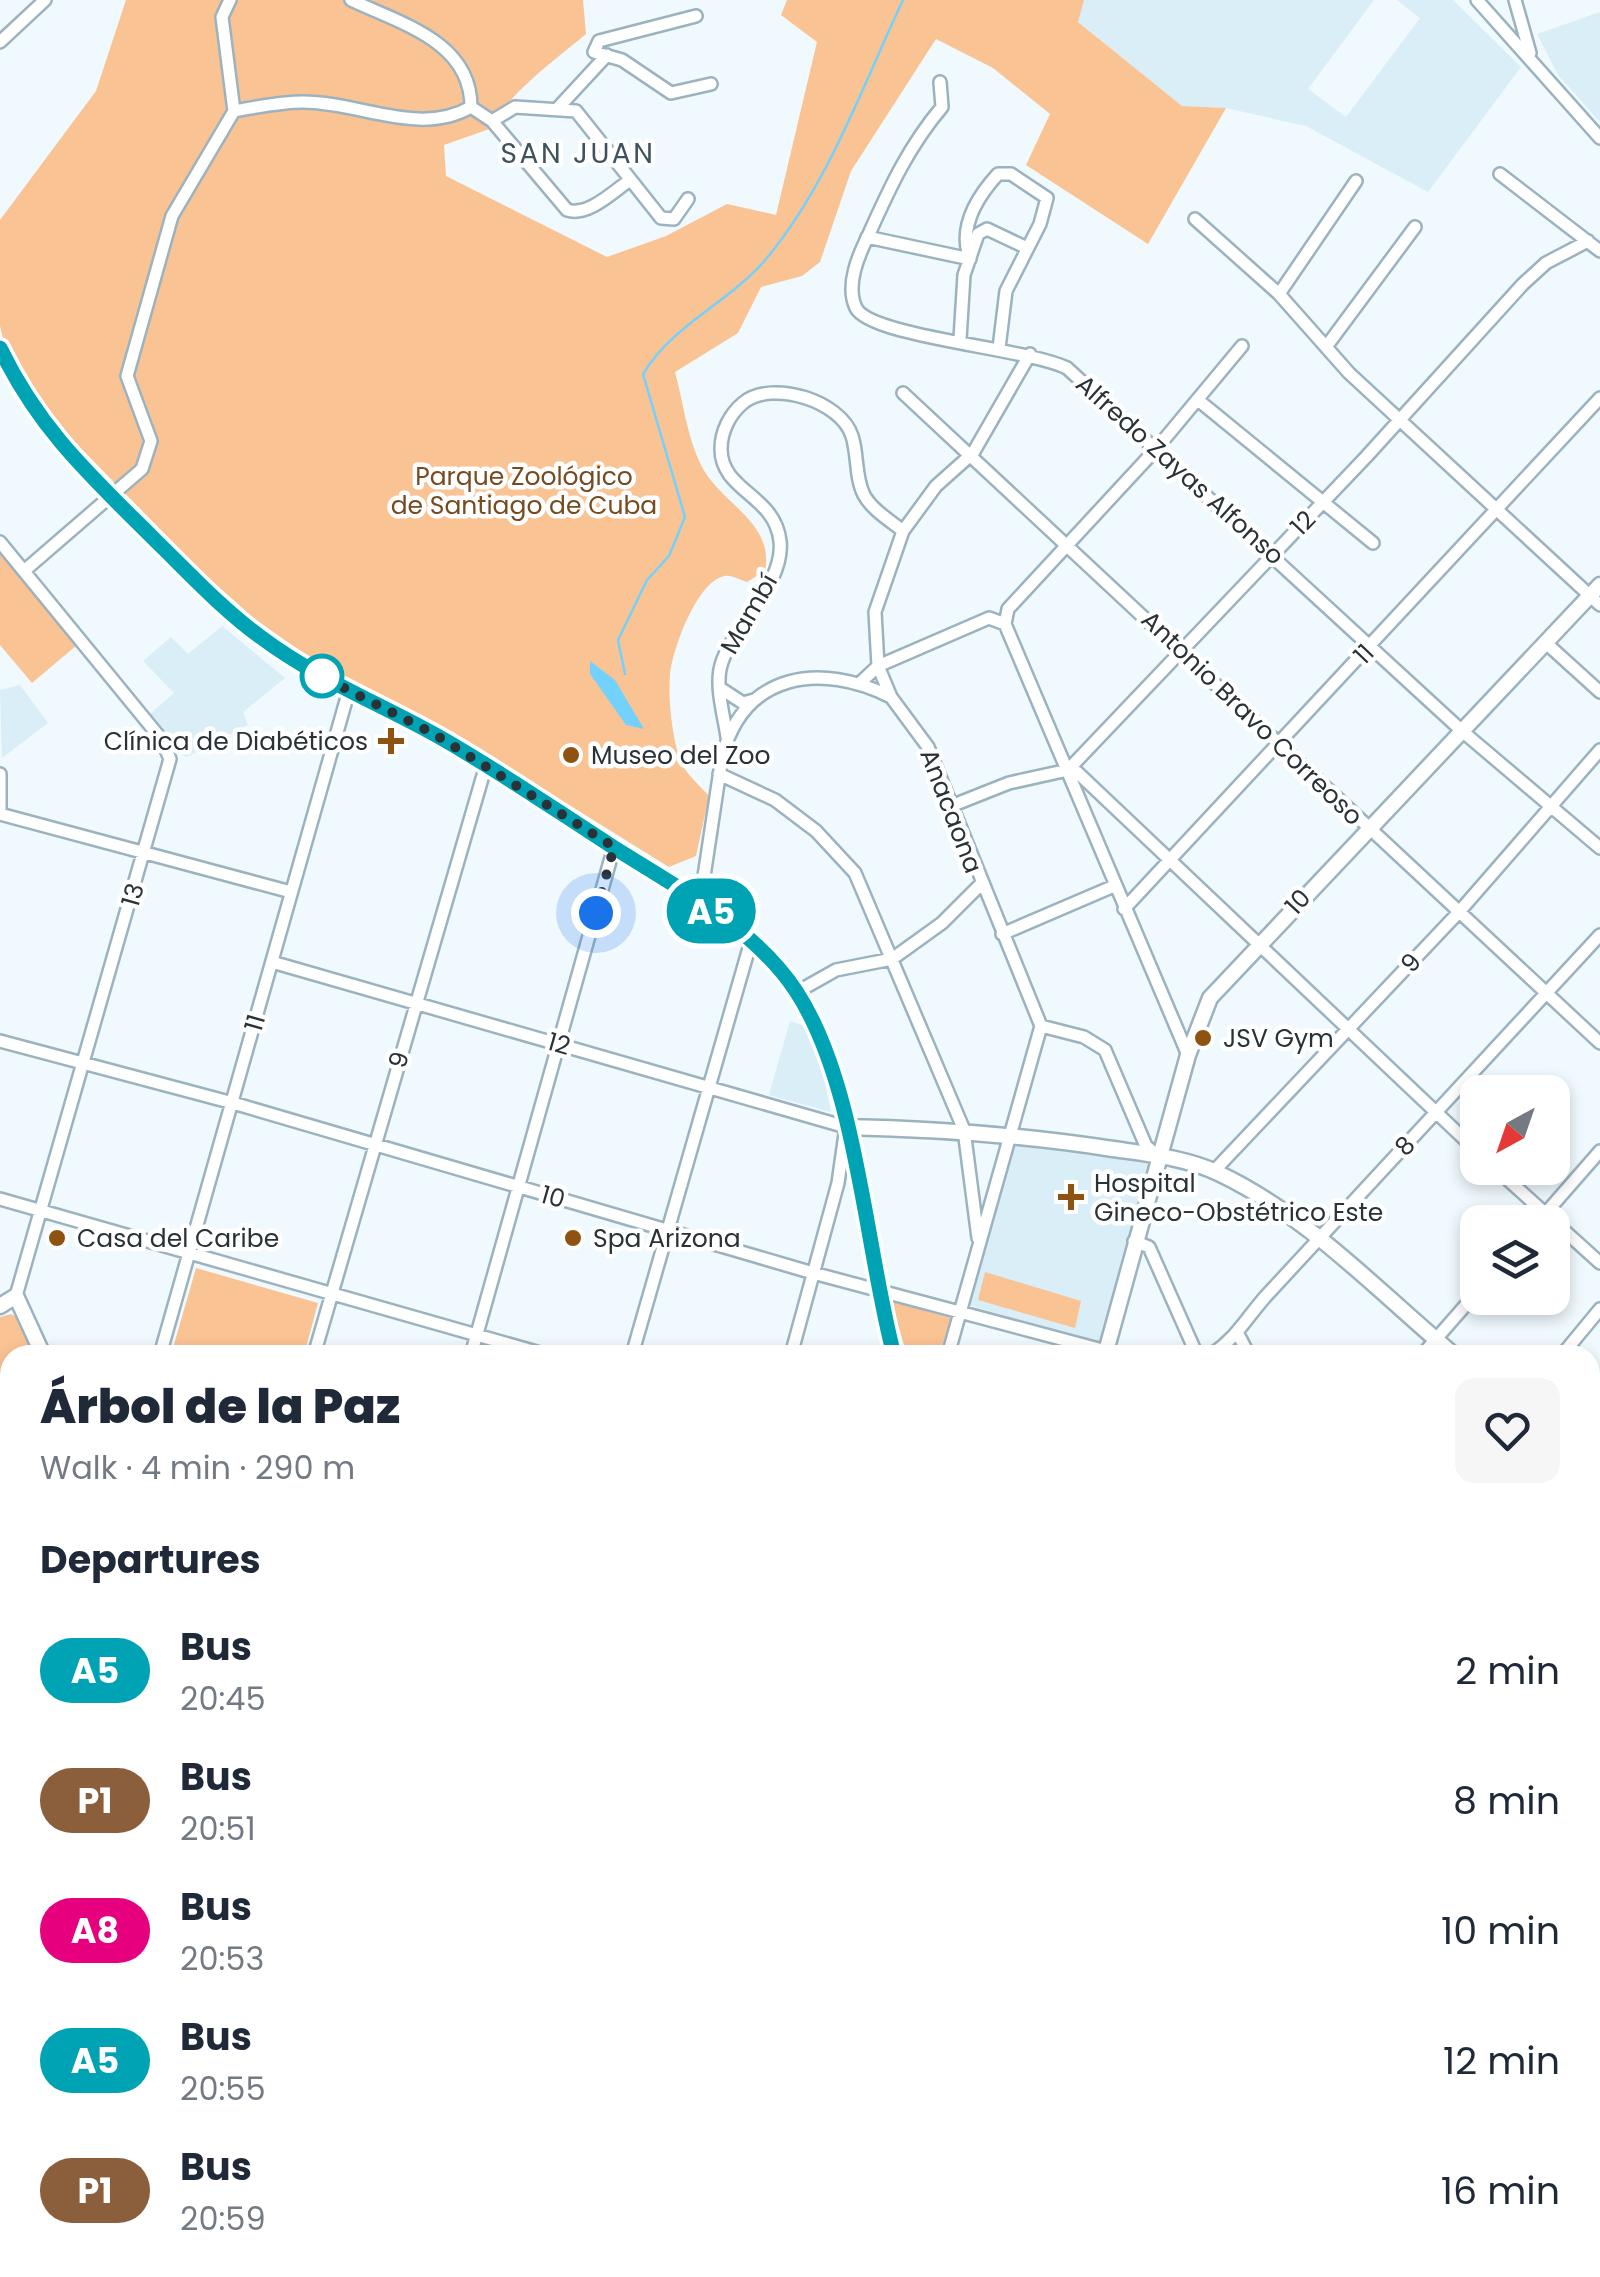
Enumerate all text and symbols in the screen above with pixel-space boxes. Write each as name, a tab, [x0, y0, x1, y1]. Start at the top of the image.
district label: SAN JUAN	[501, 134, 655, 173]
street label: Alfredo Zayas Alfonso	[1068, 367, 1292, 573]
park label: Parque Zoológico de Santiago de Cuba	[391, 459, 657, 523]
street label: 12	[1283, 503, 1323, 543]
street label: Mambí	[712, 567, 786, 661]
street label: Antonio Bravo Correoso	[1134, 603, 1370, 833]
street label: 11	[1346, 636, 1382, 672]
unlabelled marker	[301, 655, 343, 697]
place label: Clínica de Diabéticos	[104, 724, 368, 759]
marker: Clínica de Diabéticos	[378, 728, 404, 754]
place label: Museo del Zoo	[591, 738, 771, 773]
marker: Museo del Zoo	[560, 744, 582, 766]
street label: Anacaona	[911, 744, 991, 878]
line badge: A5	[666, 878, 756, 944]
street label: 13	[113, 879, 153, 911]
street label: 10	[1277, 881, 1319, 923]
text: A5	[687, 887, 735, 936]
your location	[571, 888, 621, 938]
street label: 9	[1393, 945, 1429, 981]
street label: 11	[236, 1010, 274, 1036]
place label: JSV Gym	[1223, 1021, 1334, 1056]
street label: 12	[543, 1024, 575, 1064]
marker: JSV Gym	[1192, 1027, 1214, 1049]
street label: 9	[380, 1047, 418, 1073]
north arrow	[1460, 1075, 1570, 1185]
map controls	[1460, 1075, 1570, 1315]
street label: 8	[1387, 1128, 1423, 1164]
place label: Hospital Gineco-Obstétrico Este	[1094, 1166, 1383, 1230]
street label: 10	[537, 1177, 569, 1217]
marker: Hospital Gineco-Obstétrico Este	[1058, 1184, 1084, 1210]
button: layers	[1460, 1205, 1570, 1315]
place label: Casa del Caribe	[77, 1221, 279, 1256]
place label: Spa Arizona	[593, 1221, 741, 1256]
marker: Casa del Caribe	[46, 1227, 68, 1249]
marker: Spa Arizona	[562, 1227, 584, 1249]
text: Árbol de la Paz	[40, 1373, 400, 1440]
button: heart	[1455, 1378, 1560, 1483]
text: Walk · 4 min · 290 m	[40, 1445, 355, 1490]
text: Departures	[40, 1533, 261, 1586]
text: Bus	[180, 1620, 252, 1673]
text: 2 min	[1455, 1644, 1560, 1697]
text: A5	[71, 1646, 119, 1695]
text: 20:45	[180, 1676, 266, 1721]
text: Bus	[180, 1750, 252, 1803]
text: 8 min	[1453, 1774, 1560, 1827]
text: P1	[77, 1776, 113, 1825]
text: 20:51	[180, 1806, 256, 1851]
text: Bus	[180, 1880, 252, 1933]
text: 10 min	[1441, 1904, 1560, 1957]
text: A8	[71, 1906, 119, 1955]
text: 20:53	[180, 1936, 264, 1981]
text: Bus	[180, 2010, 252, 2063]
text: 12 min	[1443, 2034, 1560, 2087]
text: A5	[71, 2036, 119, 2085]
text: 20:55	[180, 2066, 266, 2111]
text: Bus	[180, 2140, 252, 2193]
text: 16 min	[1441, 2164, 1560, 2217]
text: P1	[77, 2166, 113, 2215]
text: 20:59	[180, 2196, 266, 2241]

